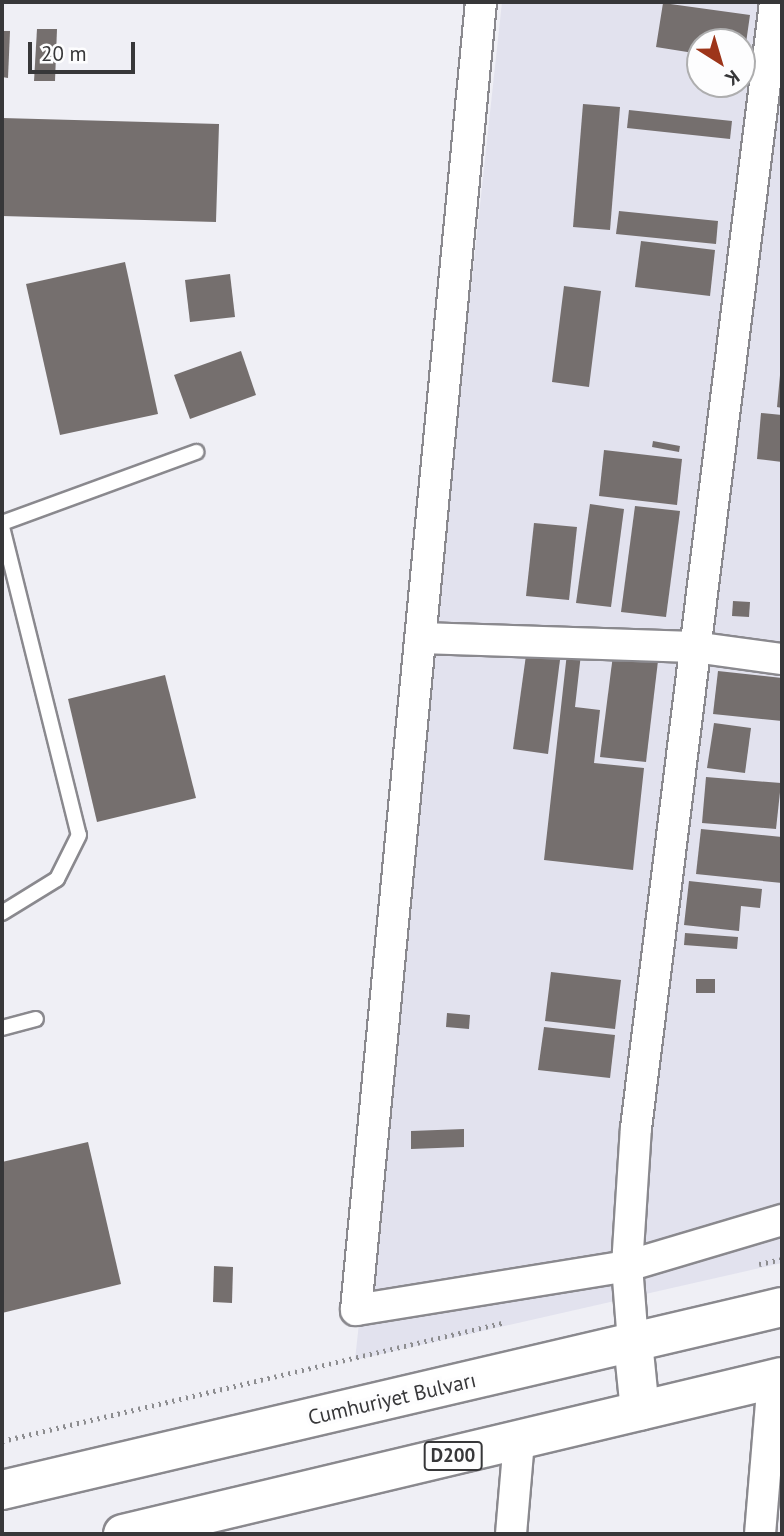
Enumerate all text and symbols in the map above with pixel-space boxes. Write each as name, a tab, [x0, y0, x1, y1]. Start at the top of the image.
scale bar	[32, 28, 138, 72]
north arrow	[686, 28, 756, 98]
text: 20 m	[41, 40, 87, 67]
text: K	[721, 65, 744, 91]
street label: Cumhuriyet Bulvarı	[306, 1367, 478, 1431]
road number: D200	[423, 1440, 483, 1472]

